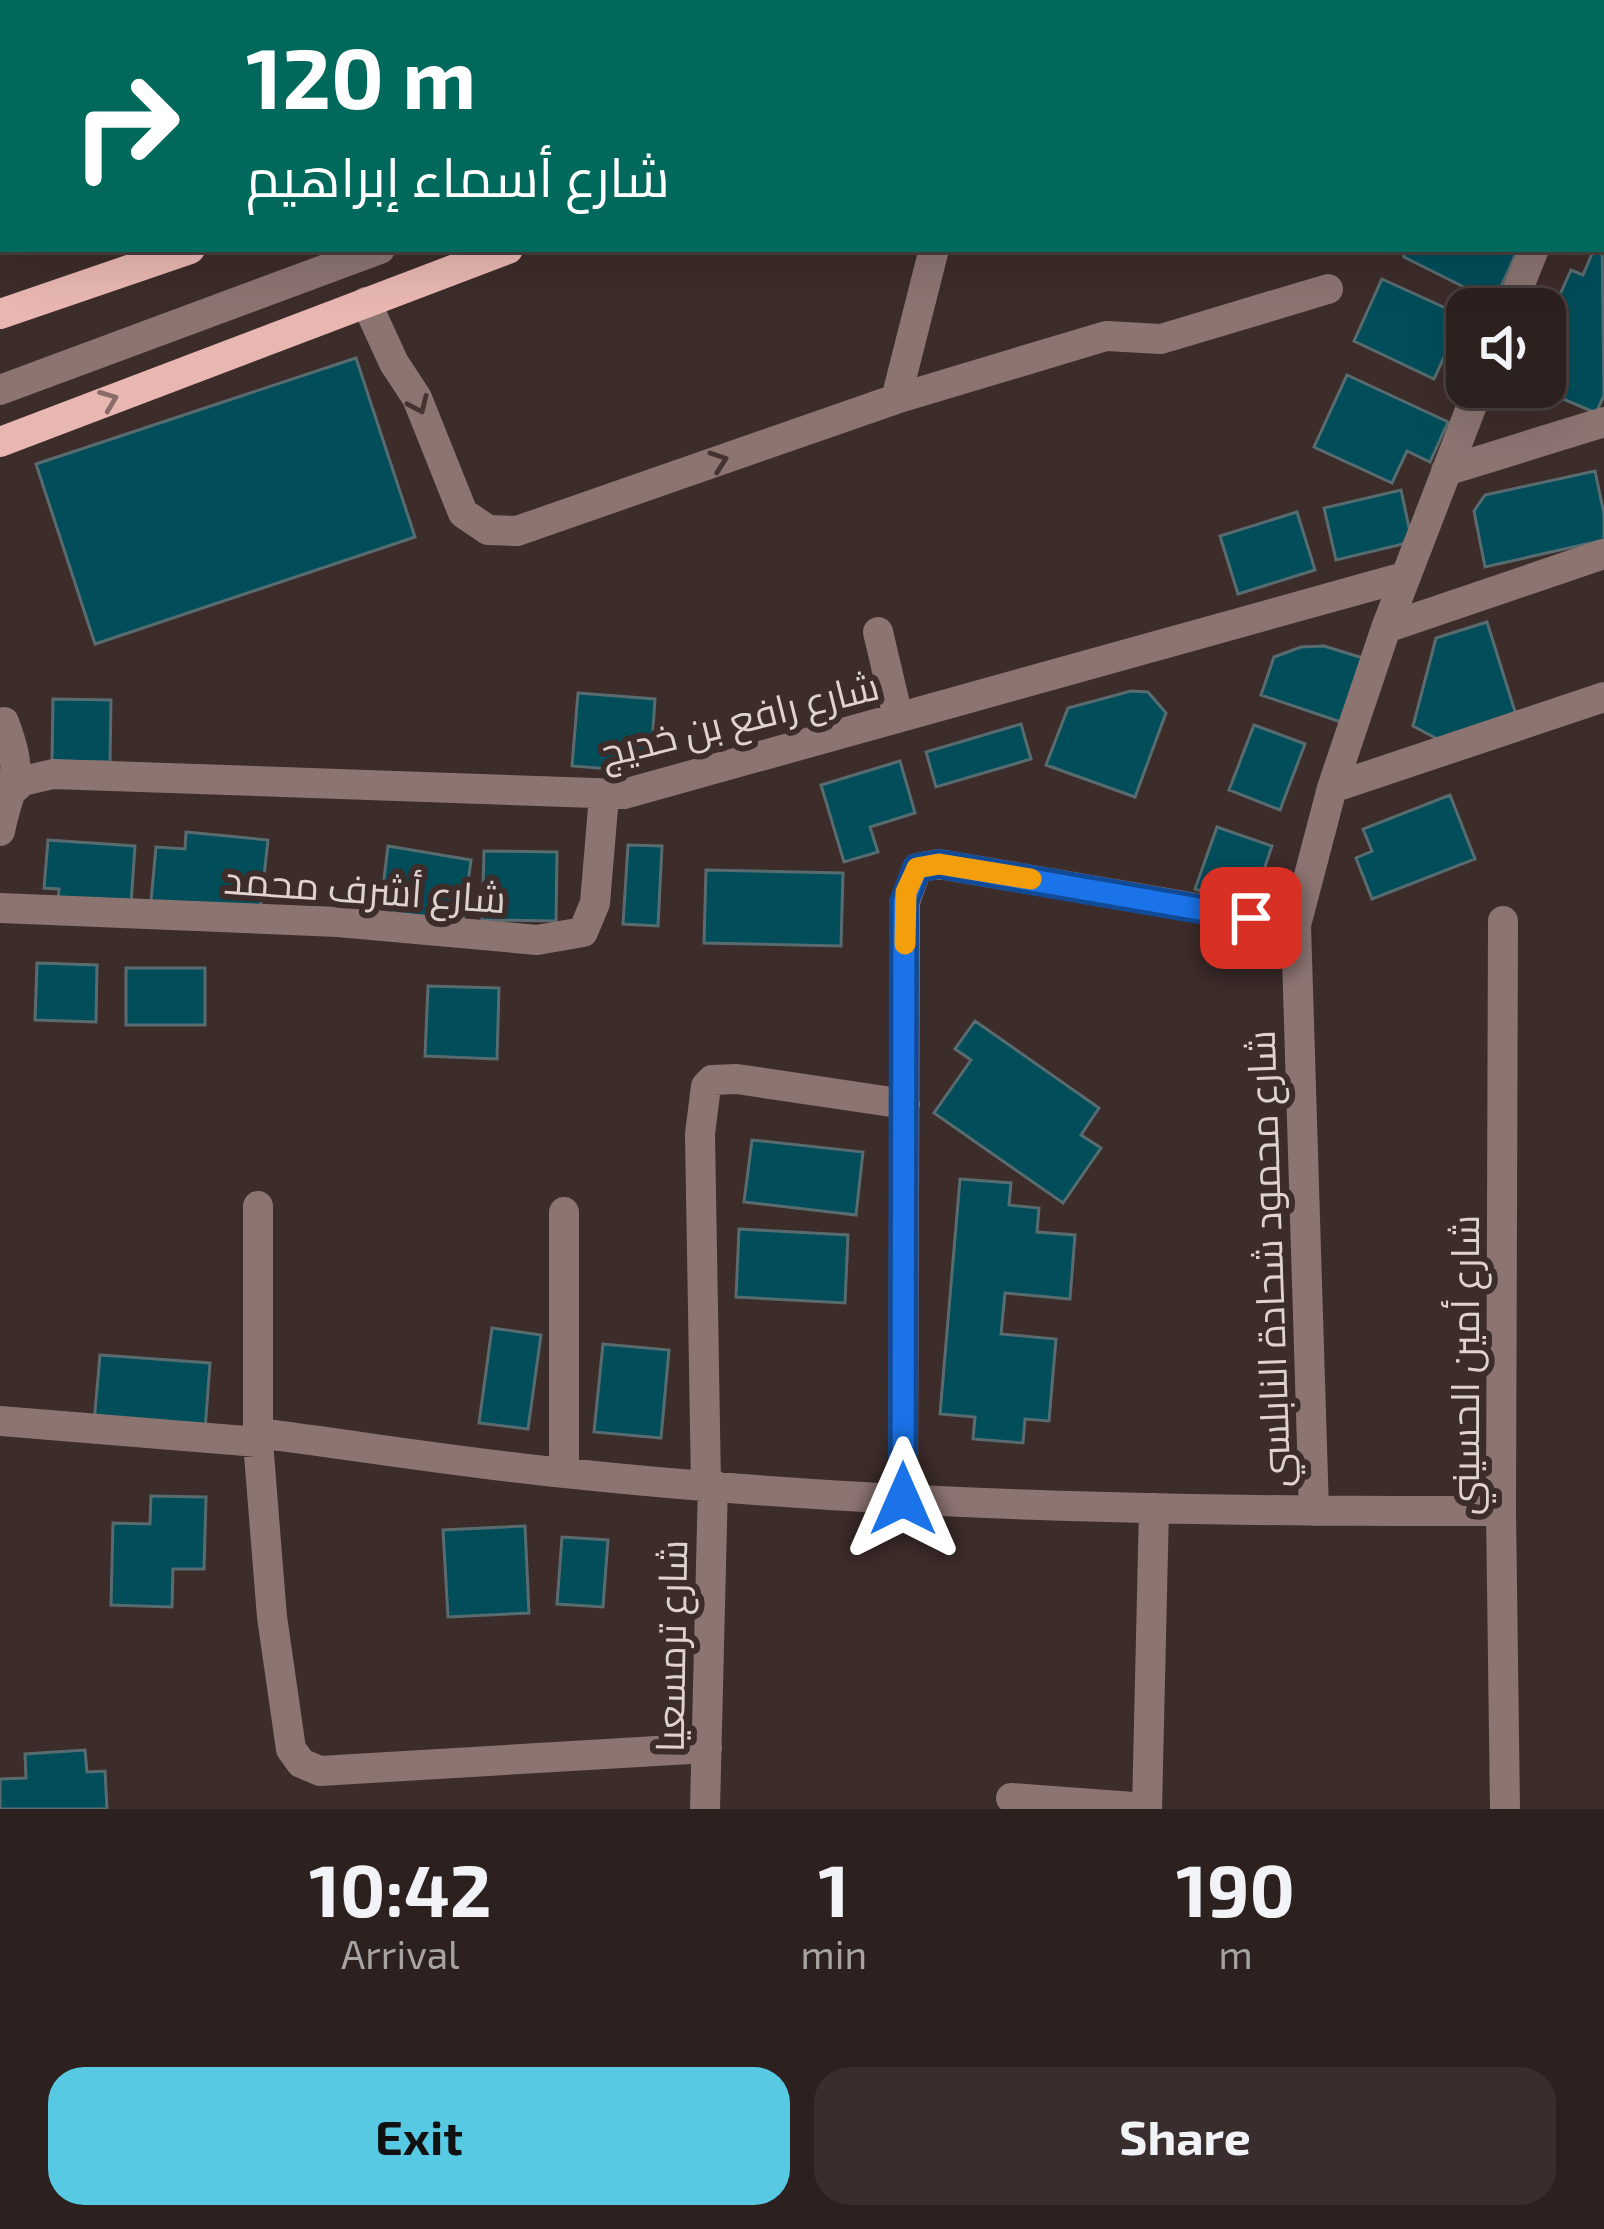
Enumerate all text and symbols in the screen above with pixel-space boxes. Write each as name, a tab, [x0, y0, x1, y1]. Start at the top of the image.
text: 120 m	[246, 25, 476, 126]
icon: right	[48, 48, 204, 204]
text: شارع أسماء إبراهيم	[246, 143, 670, 208]
map controls	[1446, 288, 1566, 408]
button: sound	[1446, 288, 1566, 408]
one-way arrow	[98, 390, 119, 415]
one-way arrow	[404, 393, 428, 415]
one-way arrow	[707, 451, 728, 475]
street label: شارع رافع بن خديج	[595, 661, 885, 780]
street label: شارع أشرف محمد	[222, 855, 508, 926]
pin	[1200, 867, 1302, 969]
icon: arrive	[1218, 885, 1284, 951]
street label: شارع محمود شحادة النابلسي	[1236, 1029, 1305, 1488]
street label: شارع أمين الحسيني	[1440, 1215, 1496, 1515]
position arrow	[840, 1436, 966, 1562]
street label: شارع ترمسعيا	[645, 1539, 700, 1753]
text: 10:42	[309, 1845, 492, 1931]
text: 1	[818, 1845, 849, 1931]
text: 190	[1176, 1845, 1295, 1931]
text: Arrival	[341, 1930, 460, 1977]
text: min	[801, 1930, 867, 1977]
text: m	[1218, 1930, 1253, 1977]
button: Exit	[48, 2067, 790, 2205]
button: Share	[814, 2067, 1556, 2205]

